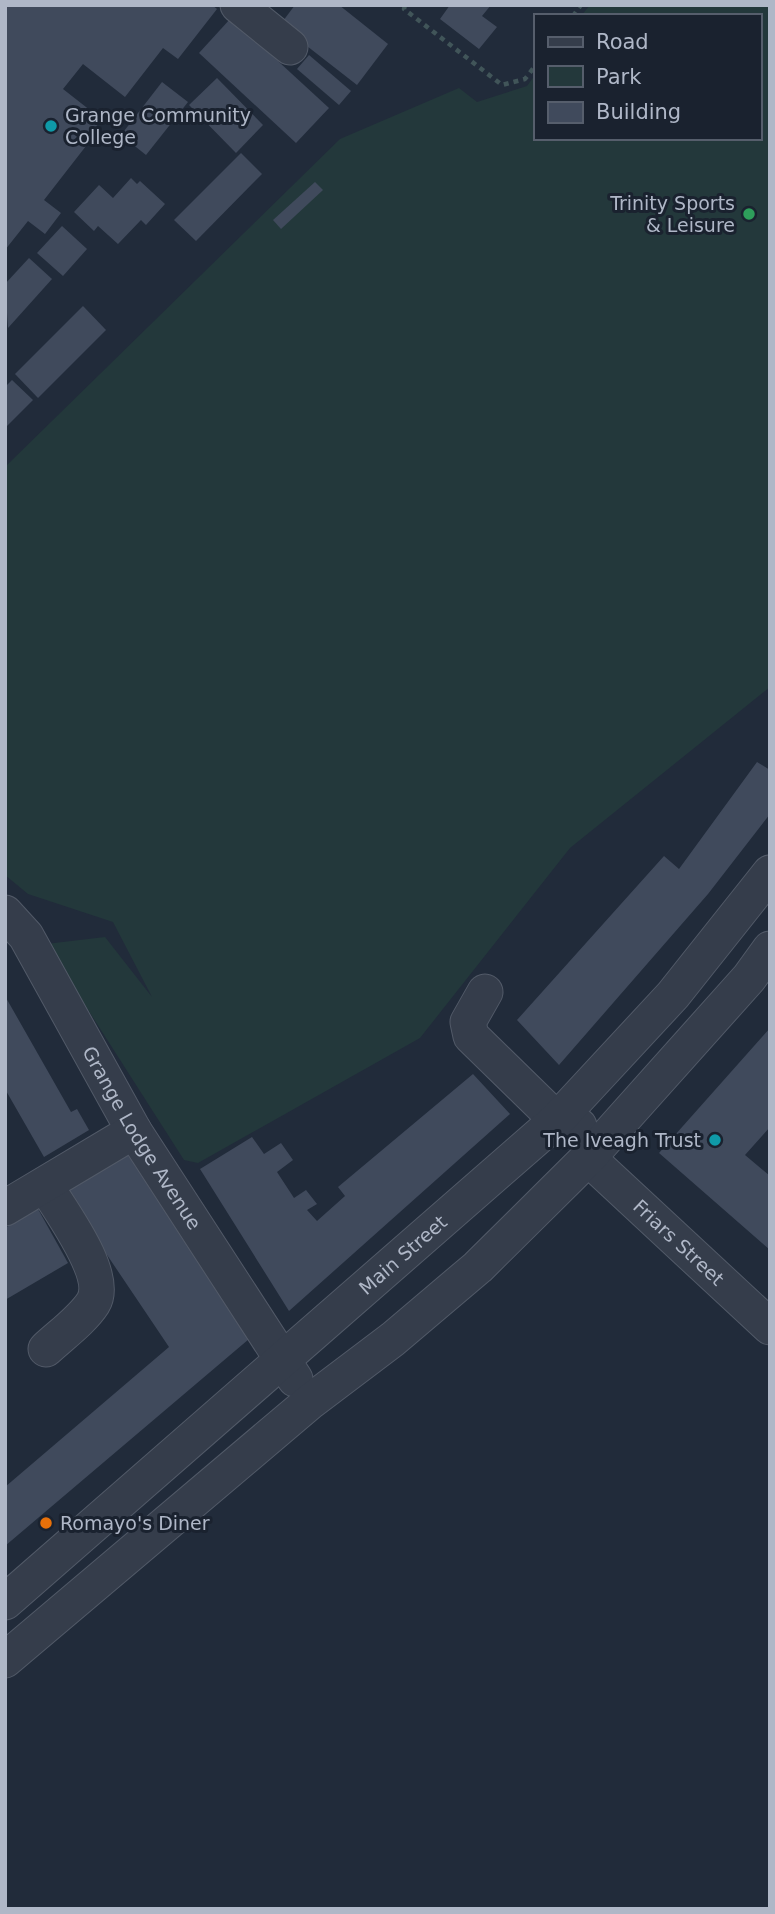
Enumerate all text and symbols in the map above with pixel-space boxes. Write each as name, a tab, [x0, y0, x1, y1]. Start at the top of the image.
legend	[534, 14, 761, 140]
text: Road	[596, 30, 649, 54]
text: Park	[596, 65, 642, 89]
text: Building	[596, 100, 681, 124]
place label: Grange Community College	[65, 104, 251, 148]
marker: Grange Community College	[43, 118, 59, 134]
place label: Trinity Sports & Leisure	[609, 192, 735, 236]
marker: Trinity Sports & Leisure	[741, 206, 757, 222]
street label: Grange Lodge Avenue	[78, 1042, 206, 1234]
place label: The Iveagh Trust	[542, 1129, 701, 1151]
marker: The Iveagh Trust	[707, 1132, 723, 1148]
street label: Friars Street	[629, 1195, 729, 1290]
street label: Main Street	[354, 1211, 451, 1299]
place label: Romayo's Diner	[60, 1512, 210, 1534]
marker: Romayo's Diner	[38, 1515, 54, 1531]

